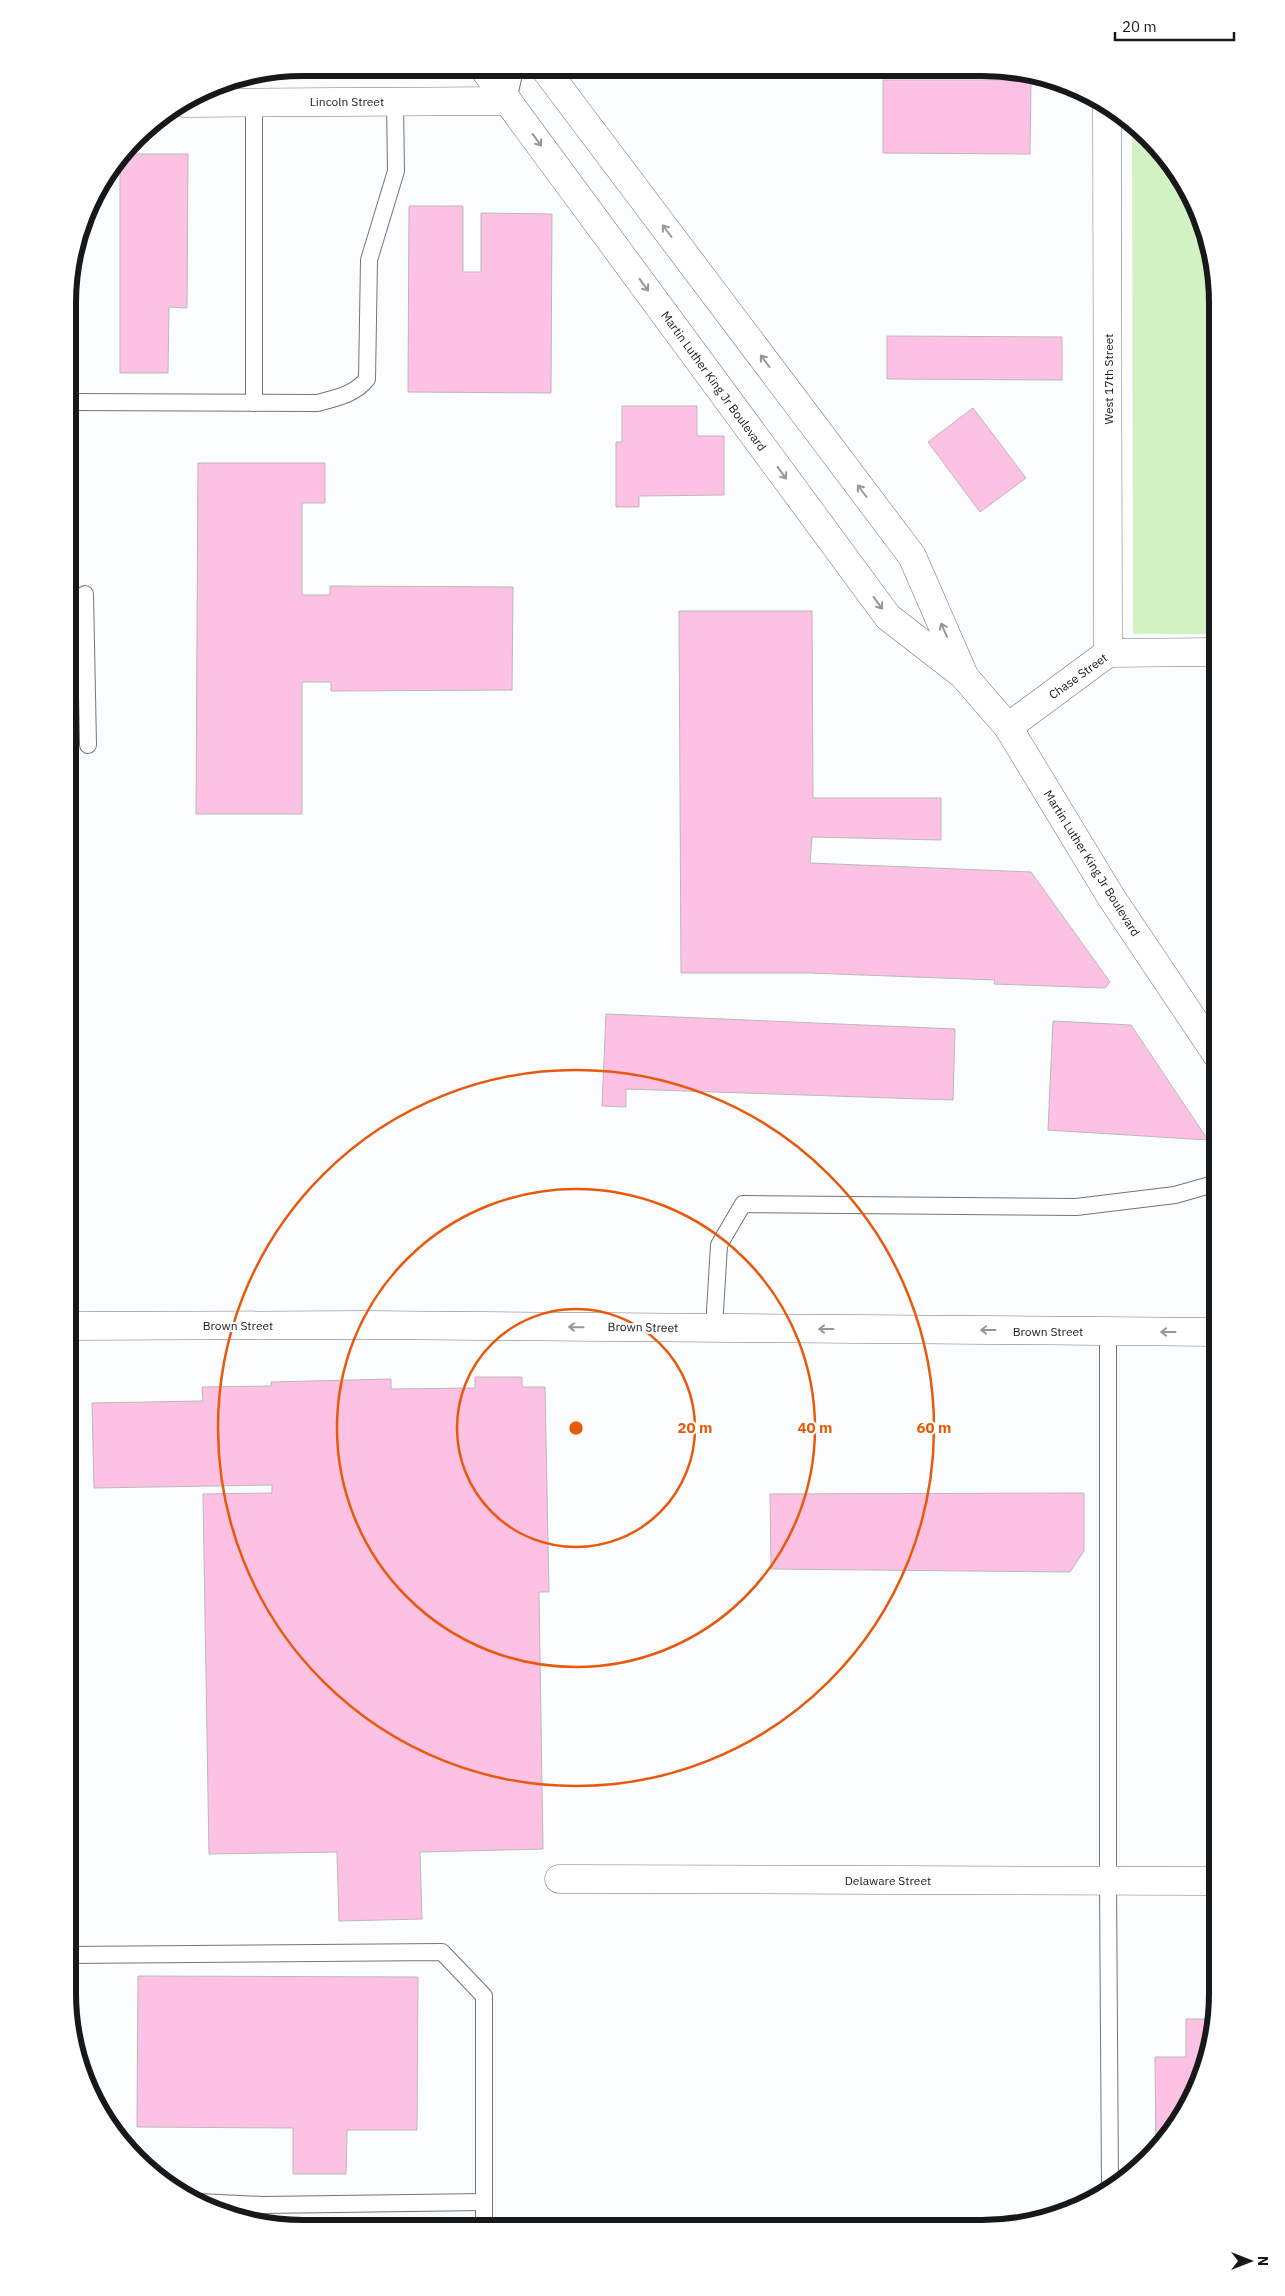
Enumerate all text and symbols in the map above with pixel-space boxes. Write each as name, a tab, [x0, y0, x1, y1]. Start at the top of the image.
scale bar	[1115, 10, 1234, 42]
text: 20 m	[1122, 17, 1157, 36]
street label: Lincoln Street	[310, 94, 384, 109]
one-way arrow	[532, 133, 542, 147]
one-way arrow	[662, 224, 672, 238]
one-way arrow	[639, 278, 649, 292]
street label: Martin Luther King Jr Boulevard	[658, 308, 770, 454]
street label: West 17th Street	[1101, 333, 1116, 425]
one-way arrow	[759, 355, 770, 368]
one-way arrow	[776, 465, 787, 479]
one-way arrow	[857, 485, 868, 498]
one-way arrow	[873, 596, 883, 610]
one-way arrow	[938, 623, 948, 638]
street label: Chase Street	[1046, 650, 1110, 702]
street label: Martin Luther King Jr Boulevard	[1041, 787, 1143, 939]
street label: Brown Street	[203, 1318, 273, 1333]
street label: Brown Street	[608, 1319, 678, 1335]
one-way arrow	[568, 1322, 584, 1332]
one-way arrow	[818, 1324, 834, 1334]
street label: Brown Street	[1013, 1324, 1083, 1339]
one-way arrow	[981, 1325, 997, 1335]
one-way arrow	[1161, 1327, 1177, 1337]
text: 20 m	[678, 1418, 712, 1437]
text: 40 m	[798, 1418, 832, 1437]
text: 60 m	[917, 1418, 951, 1437]
centre of rings	[567, 1419, 585, 1437]
street label: Delaware Street	[845, 1873, 931, 1888]
north arrow	[1225, 2236, 1275, 2286]
text: N	[1254, 2256, 1272, 2266]

